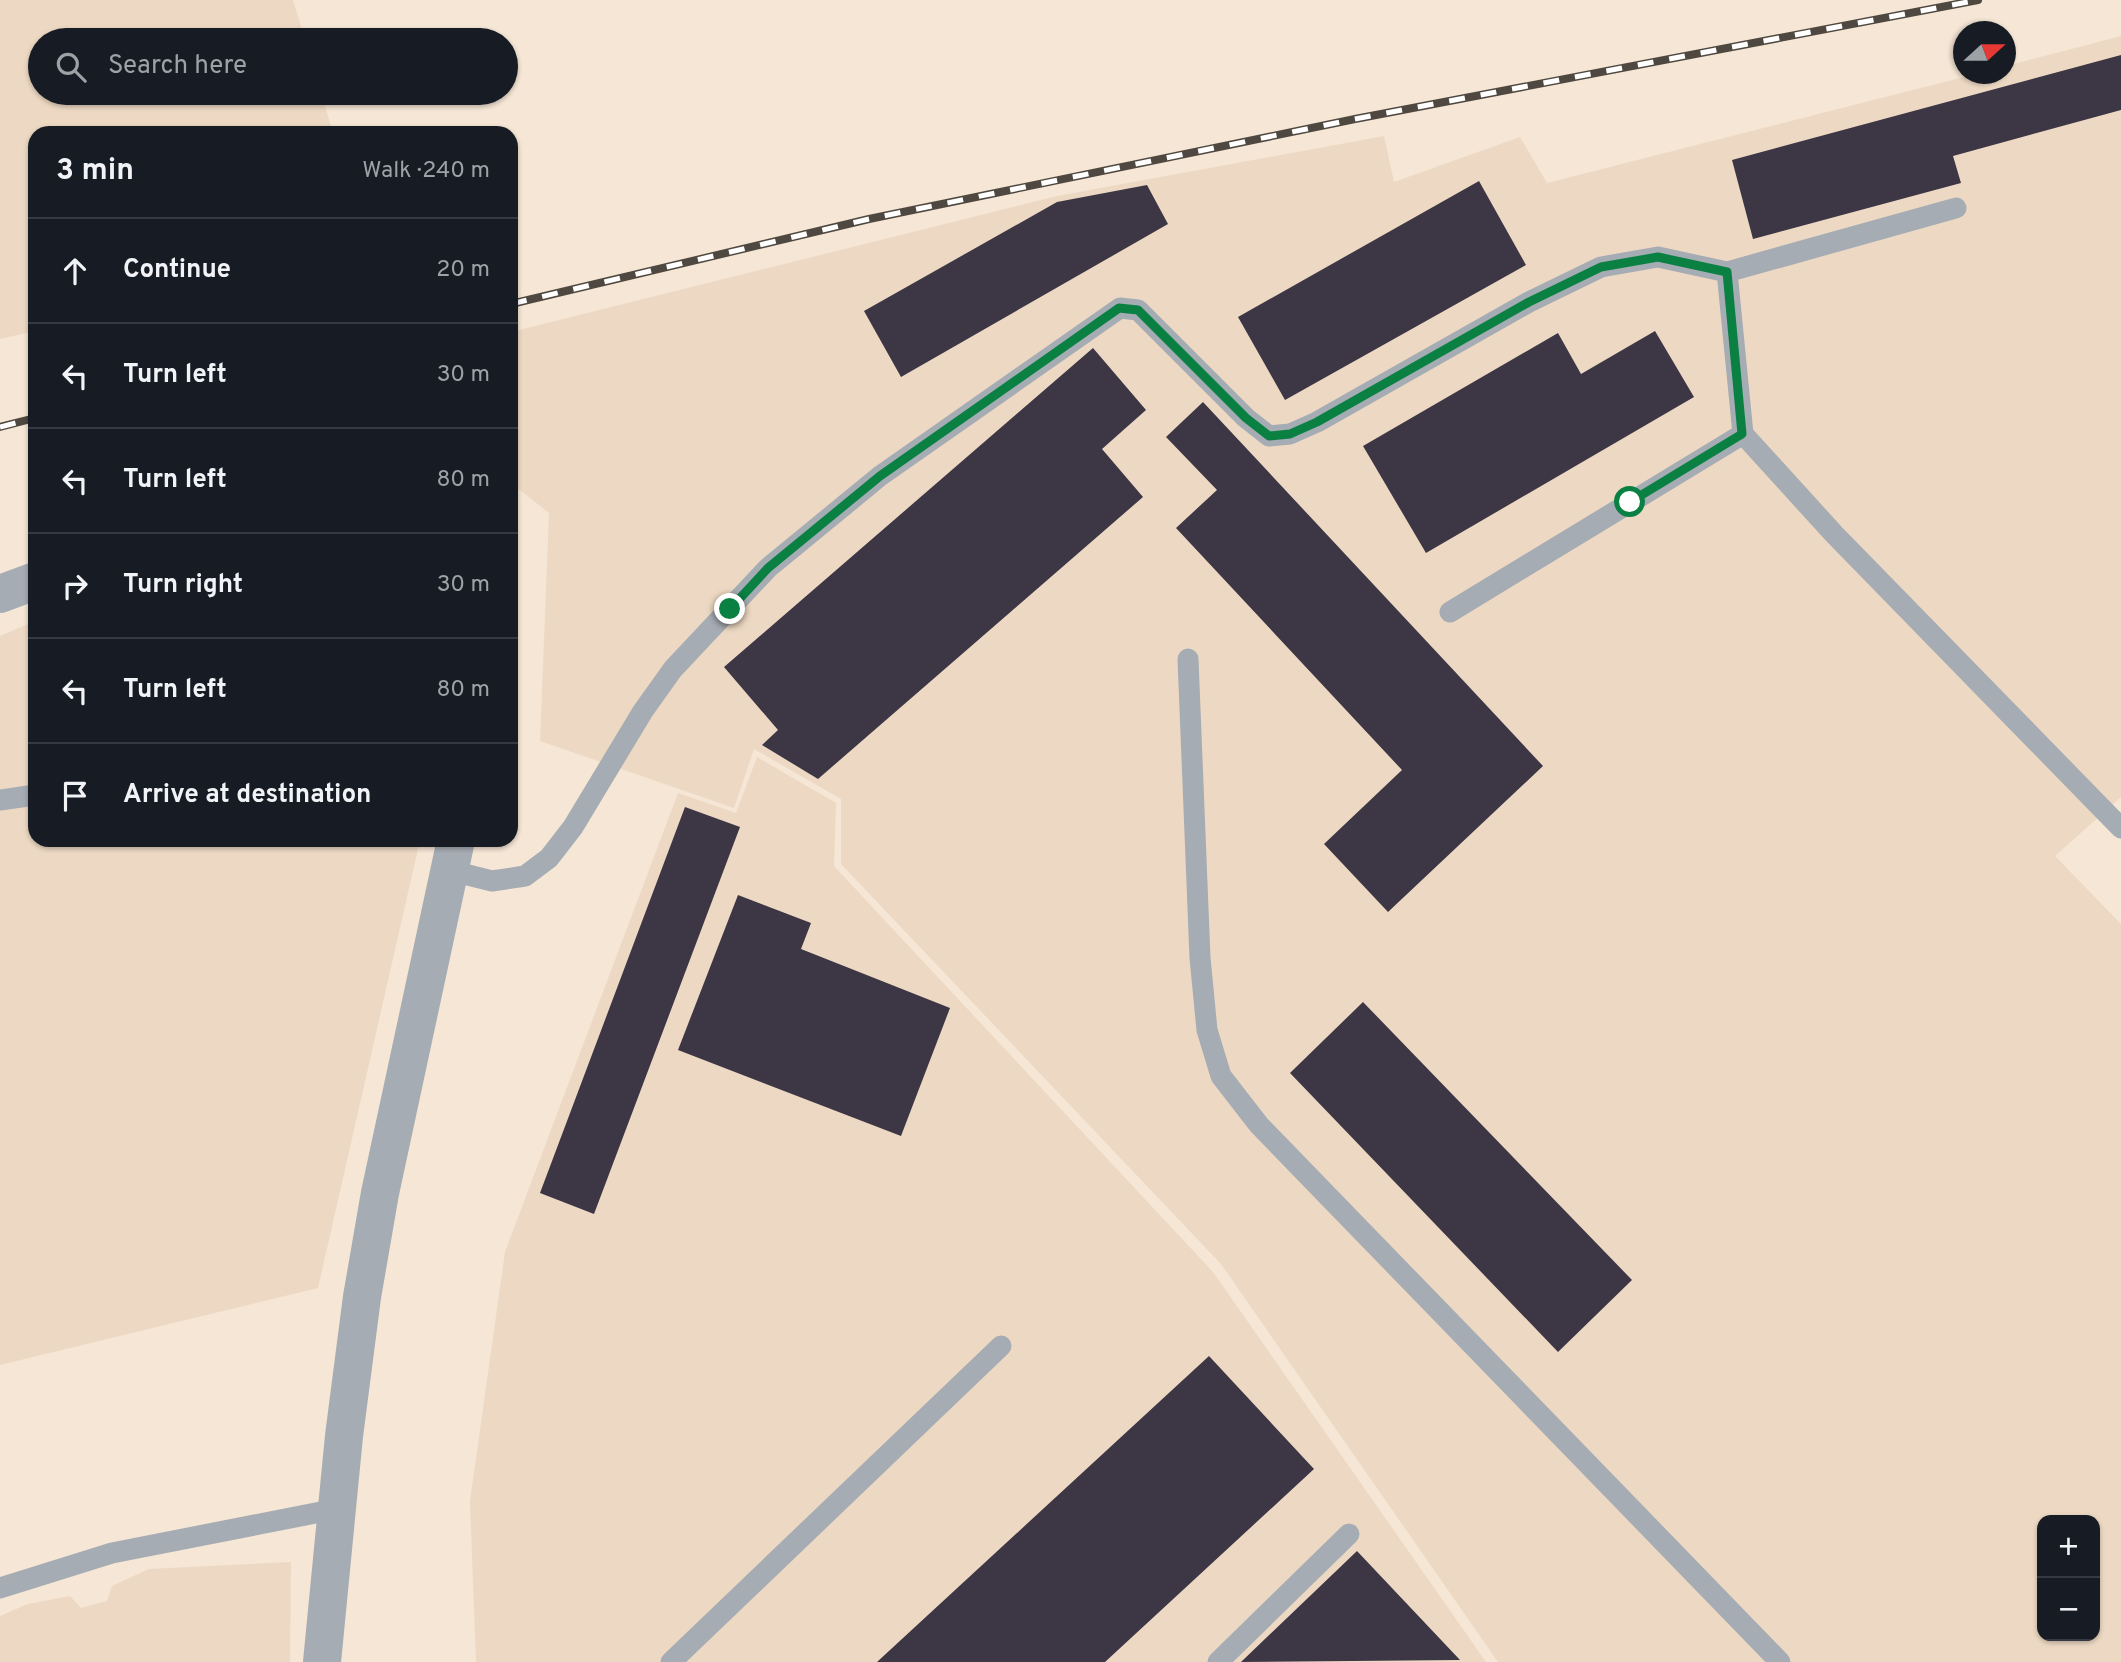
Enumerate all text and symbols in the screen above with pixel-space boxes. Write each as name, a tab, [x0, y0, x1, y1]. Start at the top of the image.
north arrow	[1953, 21, 2016, 84]
search box	[28, 28, 518, 105]
icon: search	[52, 48, 90, 86]
text: Search here	[108, 50, 247, 83]
text: 3 min	[56, 153, 134, 190]
text: Walk · 240 m	[362, 157, 490, 186]
icon: ahead	[56, 252, 94, 290]
text: Continue	[123, 254, 231, 287]
text: 20 m	[436, 256, 490, 285]
icon: left	[56, 357, 94, 395]
text: Turn left	[123, 359, 227, 392]
text: 30 m	[437, 361, 490, 390]
icon: left	[56, 462, 94, 500]
text: Turn left	[123, 464, 227, 497]
text: 80 m	[437, 466, 490, 495]
route start	[1614, 486, 1645, 517]
icon: right	[56, 567, 94, 605]
text: Turn right	[123, 569, 243, 602]
text: 30 m	[437, 571, 490, 600]
route end	[714, 593, 745, 624]
icon: left	[56, 672, 94, 710]
text: Turn left	[123, 674, 227, 707]
text: 80 m	[437, 676, 490, 705]
icon: arrive	[56, 777, 94, 815]
text: Arrive at destination	[123, 779, 371, 812]
map controls	[2037, 1515, 2100, 1641]
button: +	[2037, 1515, 2100, 1578]
button: −	[2037, 1578, 2100, 1641]

